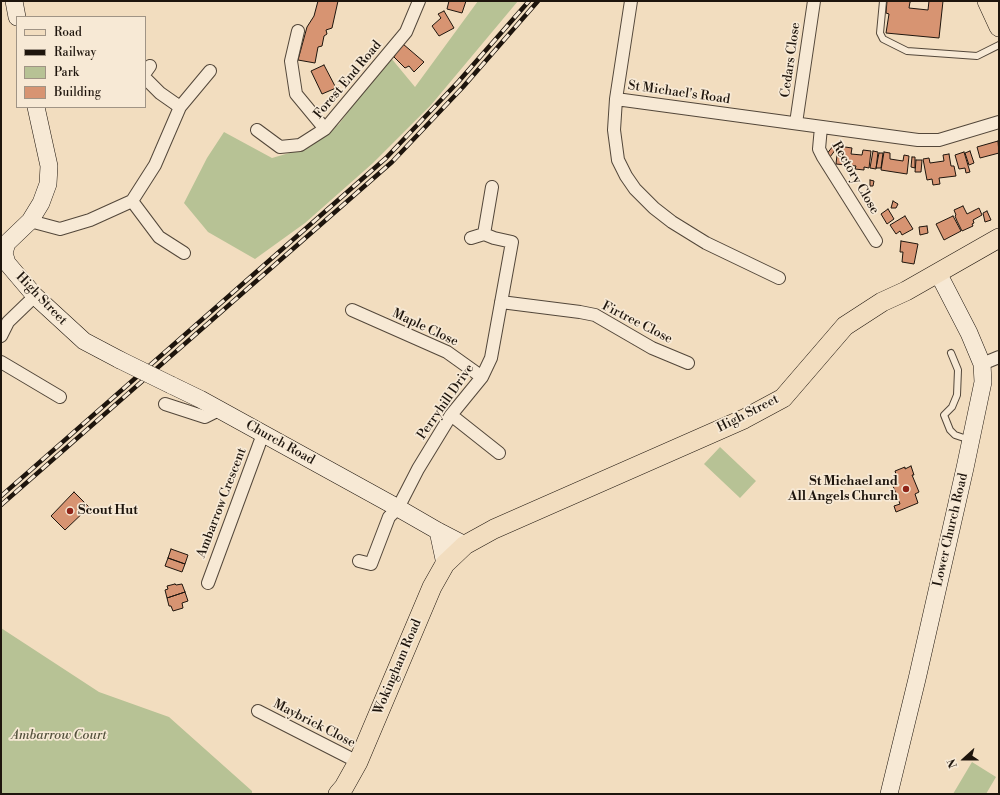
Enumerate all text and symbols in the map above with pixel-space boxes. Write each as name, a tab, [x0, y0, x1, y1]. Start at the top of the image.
legend	[16, 16, 146, 108]
street label: Cedars Close	[778, 21, 804, 99]
text: Road	[54, 25, 82, 40]
street label: Forest End Road	[311, 38, 385, 122]
text: Railway	[54, 45, 96, 60]
text: Park	[54, 65, 79, 80]
street label: St Michael's Road	[627, 78, 731, 108]
text: Building	[54, 85, 101, 100]
street label: Rectory Close	[828, 139, 882, 217]
street label: High Street	[12, 269, 70, 329]
street label: Firtree Close	[599, 299, 675, 347]
street label: Maple Close	[390, 306, 460, 350]
street label: Perryhill Drive	[414, 361, 478, 443]
street label: High Street	[715, 392, 781, 436]
street label: Church Road	[243, 418, 317, 468]
street label: Ambarrow Crescent	[194, 446, 250, 560]
street label: Lower Church Road	[930, 472, 972, 588]
place label: St Michael and All Angels Church	[788, 474, 898, 505]
marker: St Michael and All Angels Church	[901, 484, 911, 494]
place label: Scout Hut	[78, 503, 138, 519]
marker: Scout Hut	[65, 506, 75, 516]
street label: Wokingham Road	[371, 617, 425, 717]
street label: Maybrick Close	[270, 697, 358, 751]
park label: Ambarrow Court	[11, 728, 107, 744]
north arrow	[944, 739, 984, 779]
text: N	[945, 757, 961, 770]

